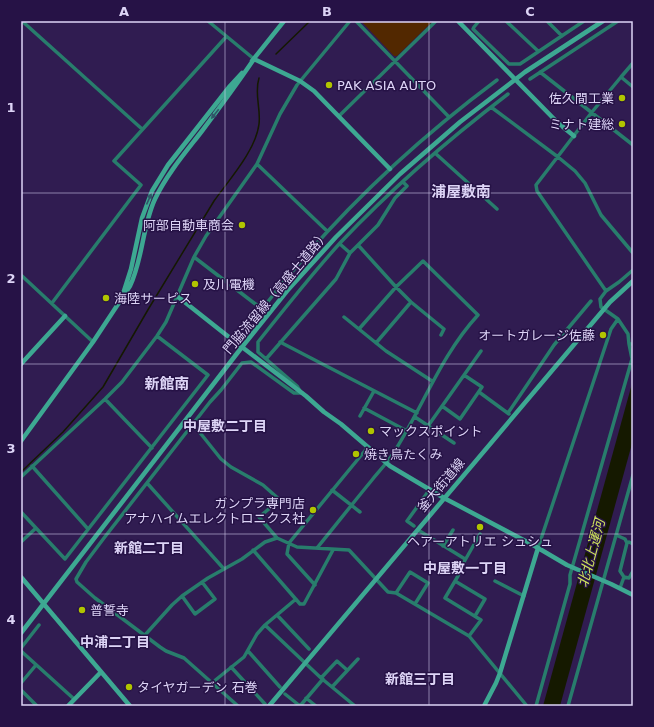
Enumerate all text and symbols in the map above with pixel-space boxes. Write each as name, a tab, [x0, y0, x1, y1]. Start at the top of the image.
text: A	[119, 4, 129, 19]
text: B	[322, 4, 332, 19]
text: C	[525, 4, 535, 19]
place label: PAK ASIA AUTO	[337, 78, 436, 93]
marker: PAK ASIA AUTO	[324, 80, 334, 90]
place label: 佐久間工業	[549, 91, 614, 106]
marker: 佐久間工業	[617, 93, 627, 103]
text: 1	[6, 100, 16, 115]
one-way arrow	[211, 108, 219, 119]
place label: ミナト建総	[549, 117, 614, 132]
marker: ミナト建総	[617, 119, 627, 129]
district label: 浦屋敷南	[431, 183, 491, 201]
one-way arrow	[146, 193, 152, 204]
place label: 阿部自動車商会	[143, 218, 234, 233]
marker: 阿部自動車商会	[237, 220, 247, 230]
street label: 門脇流留線（高盛土道路）	[220, 227, 332, 357]
text: 2	[6, 271, 16, 286]
place label: 及川電機	[203, 277, 255, 292]
marker: 及川電機	[190, 279, 200, 289]
place label: 海陸サービス	[114, 291, 192, 306]
marker: 海陸サービス	[101, 293, 111, 303]
place label: オートガレージ佐藤	[478, 328, 595, 343]
marker: オートガレージ佐藤	[598, 330, 608, 340]
district label: 新館南	[144, 375, 190, 393]
district label: 中屋敷二丁目	[183, 418, 267, 434]
place label: マックスポイント	[379, 424, 483, 439]
marker: マックスポイント	[366, 426, 376, 436]
text: 3	[6, 441, 16, 456]
place label: 焼き鳥たくみ	[364, 447, 443, 462]
marker: 焼き鳥たくみ	[351, 449, 361, 459]
street label: 釜大街道線	[414, 455, 468, 515]
place label: ガンプラ専門店 アナハイムエレクトロニクス社	[124, 496, 305, 526]
marker: ガンプラ専門店 アナハイムエレクトロニクス社	[308, 505, 318, 515]
water label: 北北上運河	[574, 514, 609, 589]
marker: ヘアーアトリエ シュシュ	[475, 522, 485, 532]
place label: ヘアーアトリエ シュシュ	[407, 534, 553, 549]
district label: 新館二丁目	[114, 540, 184, 556]
district label: 中屋敷一丁目	[423, 560, 507, 576]
place label: 普誓寺	[90, 603, 129, 618]
marker: 普誓寺	[77, 605, 87, 615]
text: 4	[6, 612, 16, 627]
district label: 中浦二丁目	[80, 634, 150, 650]
district label: 新館三丁目	[385, 671, 455, 687]
place label: タイヤガーデン 石巻	[137, 680, 258, 695]
marker: タイヤガーデン 石巻	[124, 682, 134, 692]

